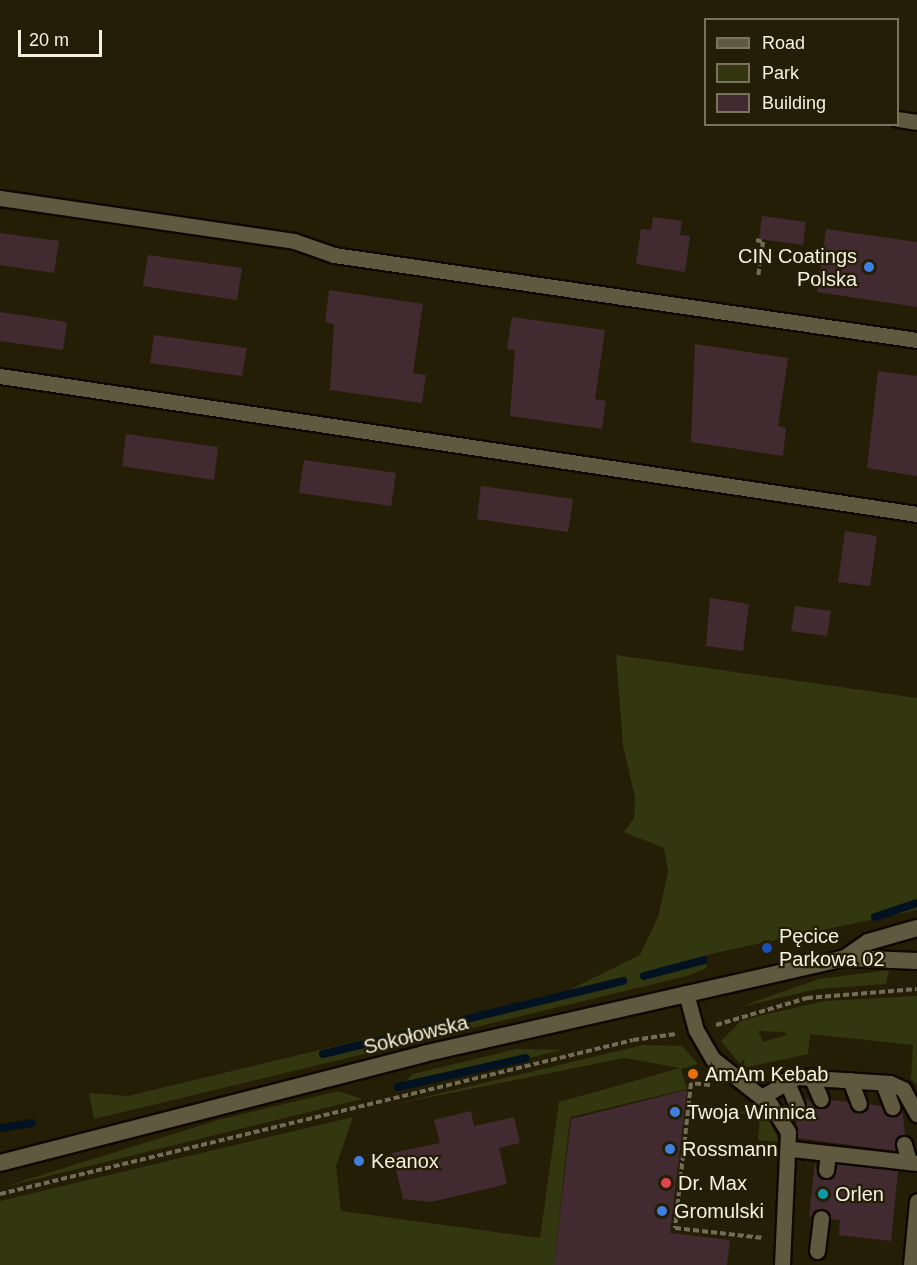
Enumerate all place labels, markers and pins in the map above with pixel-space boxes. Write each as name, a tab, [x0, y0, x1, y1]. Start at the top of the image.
place label: CIN Coatings Polska	[738, 244, 857, 291]
marker: CIN Coatings Polska	[862, 260, 876, 274]
place label: Pęcice Parkowa 02	[779, 924, 885, 971]
marker: Pęcice Parkowa 02	[760, 941, 774, 955]
place label: AmAm Kebab	[705, 1062, 828, 1086]
marker: AmAm Kebab	[686, 1067, 700, 1081]
place label: Twoja Winnica	[687, 1100, 816, 1124]
marker: Twoja Winnica	[668, 1105, 682, 1119]
place label: Rossmann	[682, 1137, 778, 1161]
marker: Rossmann	[663, 1142, 677, 1156]
place label: Keanox	[371, 1149, 439, 1173]
marker: Keanox	[352, 1154, 366, 1168]
place label: Dr. Max	[678, 1171, 747, 1195]
marker: Dr. Max	[659, 1176, 673, 1190]
place label: Orlen	[835, 1182, 884, 1206]
marker: Orlen	[816, 1187, 830, 1201]
place label: Gromulski	[674, 1199, 764, 1223]
marker: Gromulski	[655, 1204, 669, 1218]

